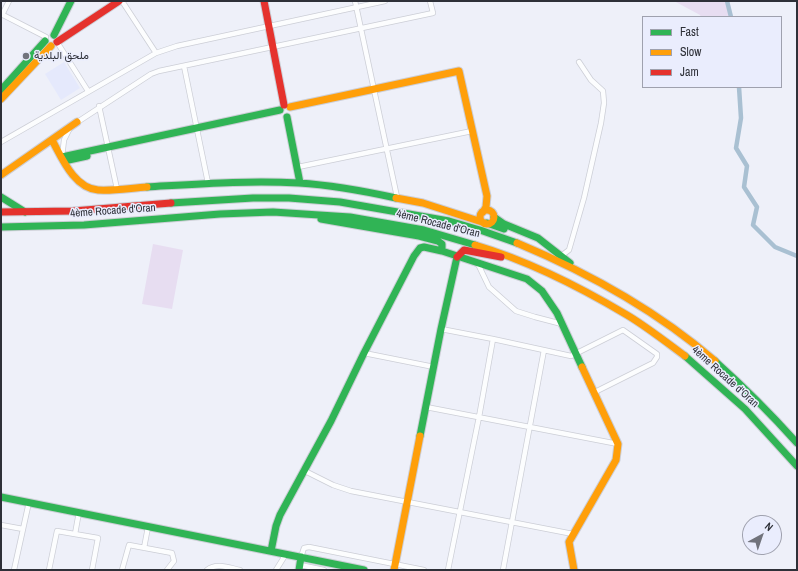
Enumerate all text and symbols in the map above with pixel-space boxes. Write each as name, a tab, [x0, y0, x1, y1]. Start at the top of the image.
legend	[642, 16, 782, 88]
text: Fast	[680, 24, 699, 40]
text: Slow	[680, 44, 701, 60]
place label: ملحق البلدية	[34, 49, 89, 63]
marker: ملحق البلدية	[21, 51, 31, 61]
text: Jam	[680, 64, 699, 80]
street label: 4ème Rocade d'Oran	[70, 201, 156, 221]
street label: 4ème Rocade d'Oran	[395, 207, 481, 241]
street label: 4ème Rocade d'Oran	[689, 344, 761, 410]
north arrow	[742, 515, 782, 555]
text: N	[762, 519, 776, 534]

